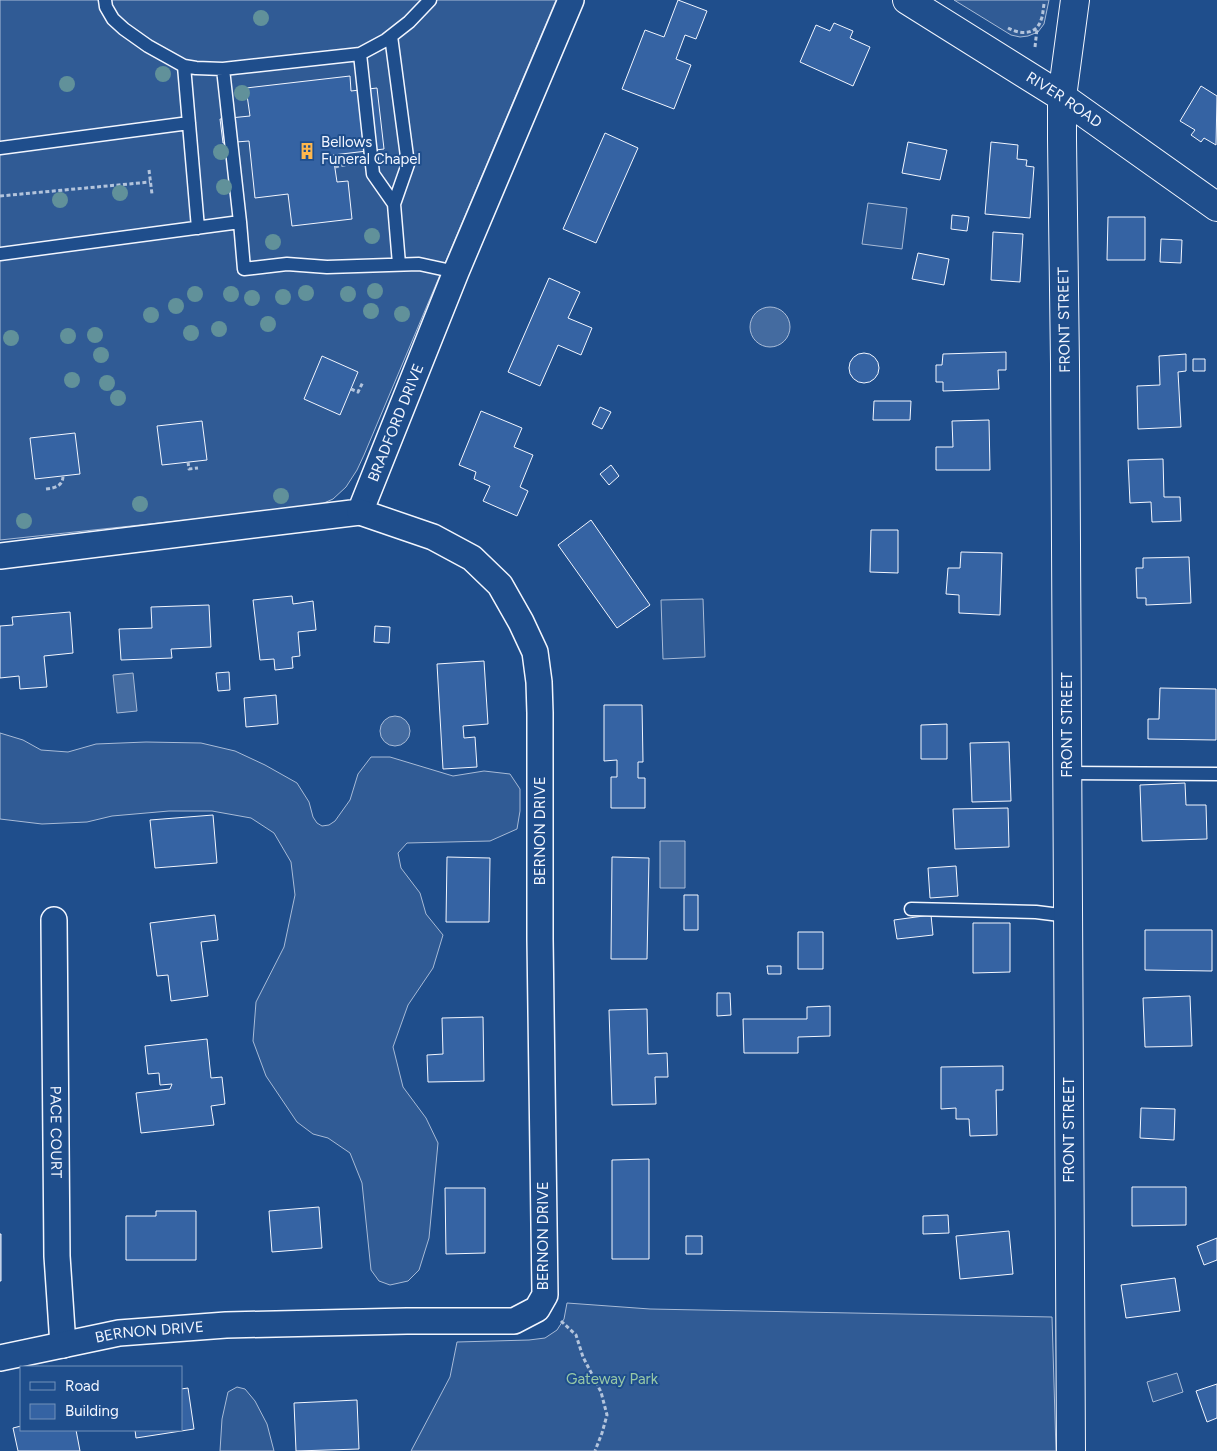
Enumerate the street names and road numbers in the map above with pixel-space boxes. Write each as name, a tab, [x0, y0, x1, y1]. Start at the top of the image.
street label: RIVER ROAD	[1023, 68, 1105, 131]
street label: FRONT STREET	[1054, 266, 1074, 373]
street label: BRADFORD DRIVE	[364, 361, 427, 484]
street label: FRONT STREET	[1058, 671, 1076, 778]
street label: BERNON DRIVE	[531, 776, 549, 886]
street label: FRONT STREET	[1060, 1076, 1078, 1183]
street label: PACE COURT	[46, 1086, 65, 1179]
street label: BERNON DRIVE	[534, 1181, 552, 1291]
street label: BERNON DRIVE	[93, 1318, 204, 1347]

